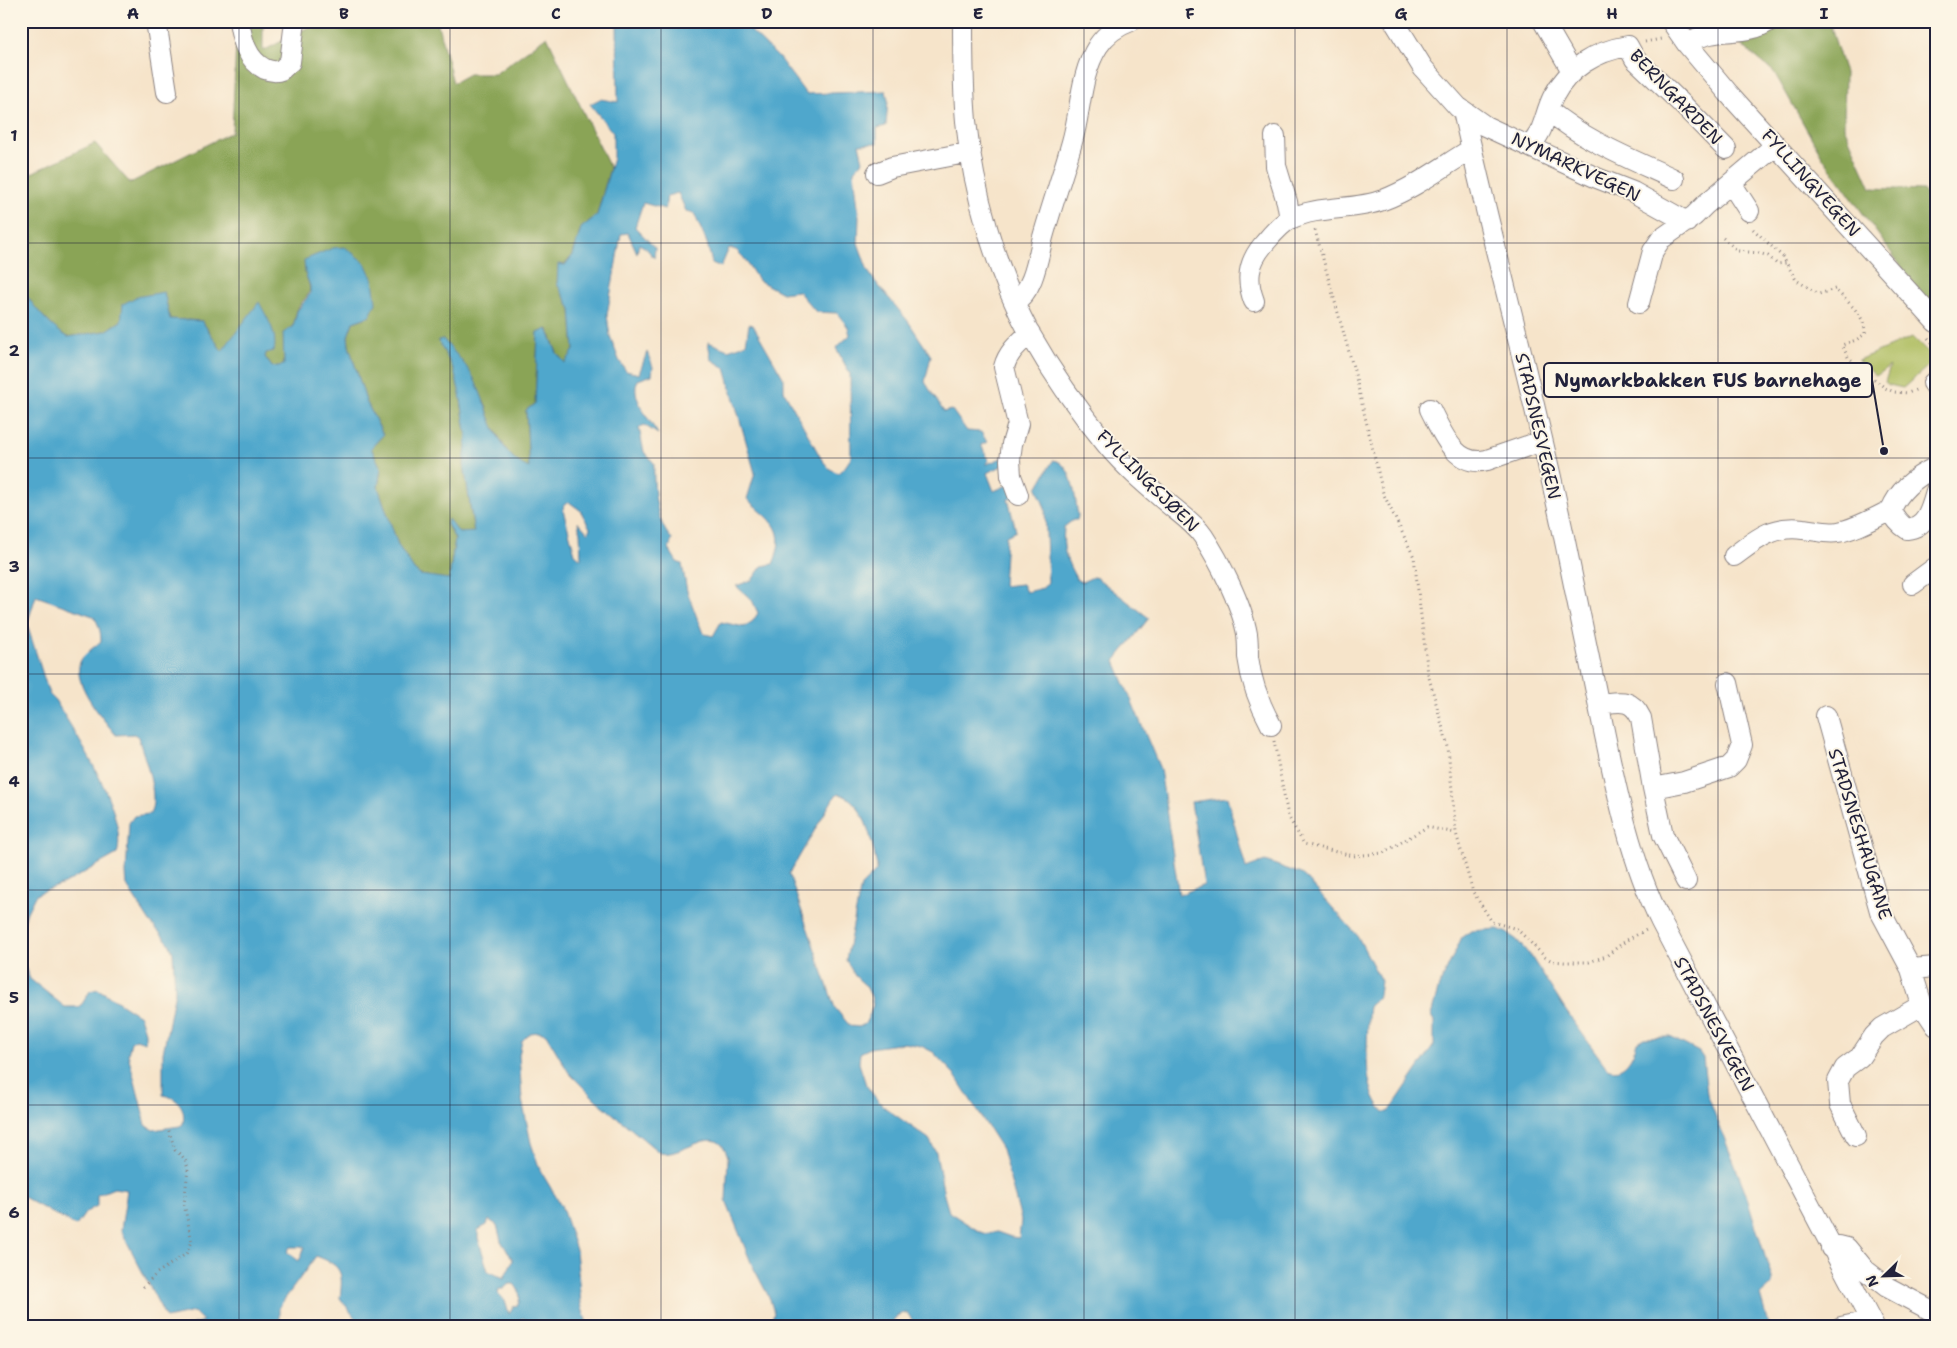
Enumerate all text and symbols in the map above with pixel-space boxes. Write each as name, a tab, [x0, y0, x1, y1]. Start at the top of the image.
text: A	[127, 3, 139, 24]
text: B	[339, 3, 349, 24]
text: C	[551, 3, 561, 24]
text: D	[761, 3, 773, 24]
text: E	[973, 3, 983, 24]
text: F	[1185, 3, 1195, 24]
text: G	[1395, 3, 1408, 24]
text: H	[1606, 3, 1618, 24]
text: I	[1820, 3, 1829, 24]
street label: BERNGARDEN	[1624, 44, 1728, 150]
street label: FYLLINGVEGEN	[1756, 124, 1866, 242]
text: 1	[10, 125, 18, 146]
street label: NYMARKVEGEN	[1508, 127, 1644, 207]
text: 2	[8, 340, 20, 361]
street label: STADSNESVEGEN	[1509, 350, 1567, 502]
callout: Nymarkbakken FUS barnehage	[1544, 363, 1872, 397]
text: Nymarkbakken FUS barnehage	[1554, 368, 1862, 393]
street label: FYLLINGSJØEN	[1091, 424, 1205, 538]
text: 3	[8, 556, 20, 577]
street label: STADSNESHAUGANE	[1823, 745, 1897, 923]
text: 4	[8, 771, 20, 792]
street label: STADSNESVEGEN	[1668, 952, 1760, 1096]
text: 5	[9, 987, 19, 1008]
text: 6	[8, 1202, 20, 1223]
north arrow	[1860, 1250, 1910, 1300]
text: N	[1862, 1272, 1882, 1290]

